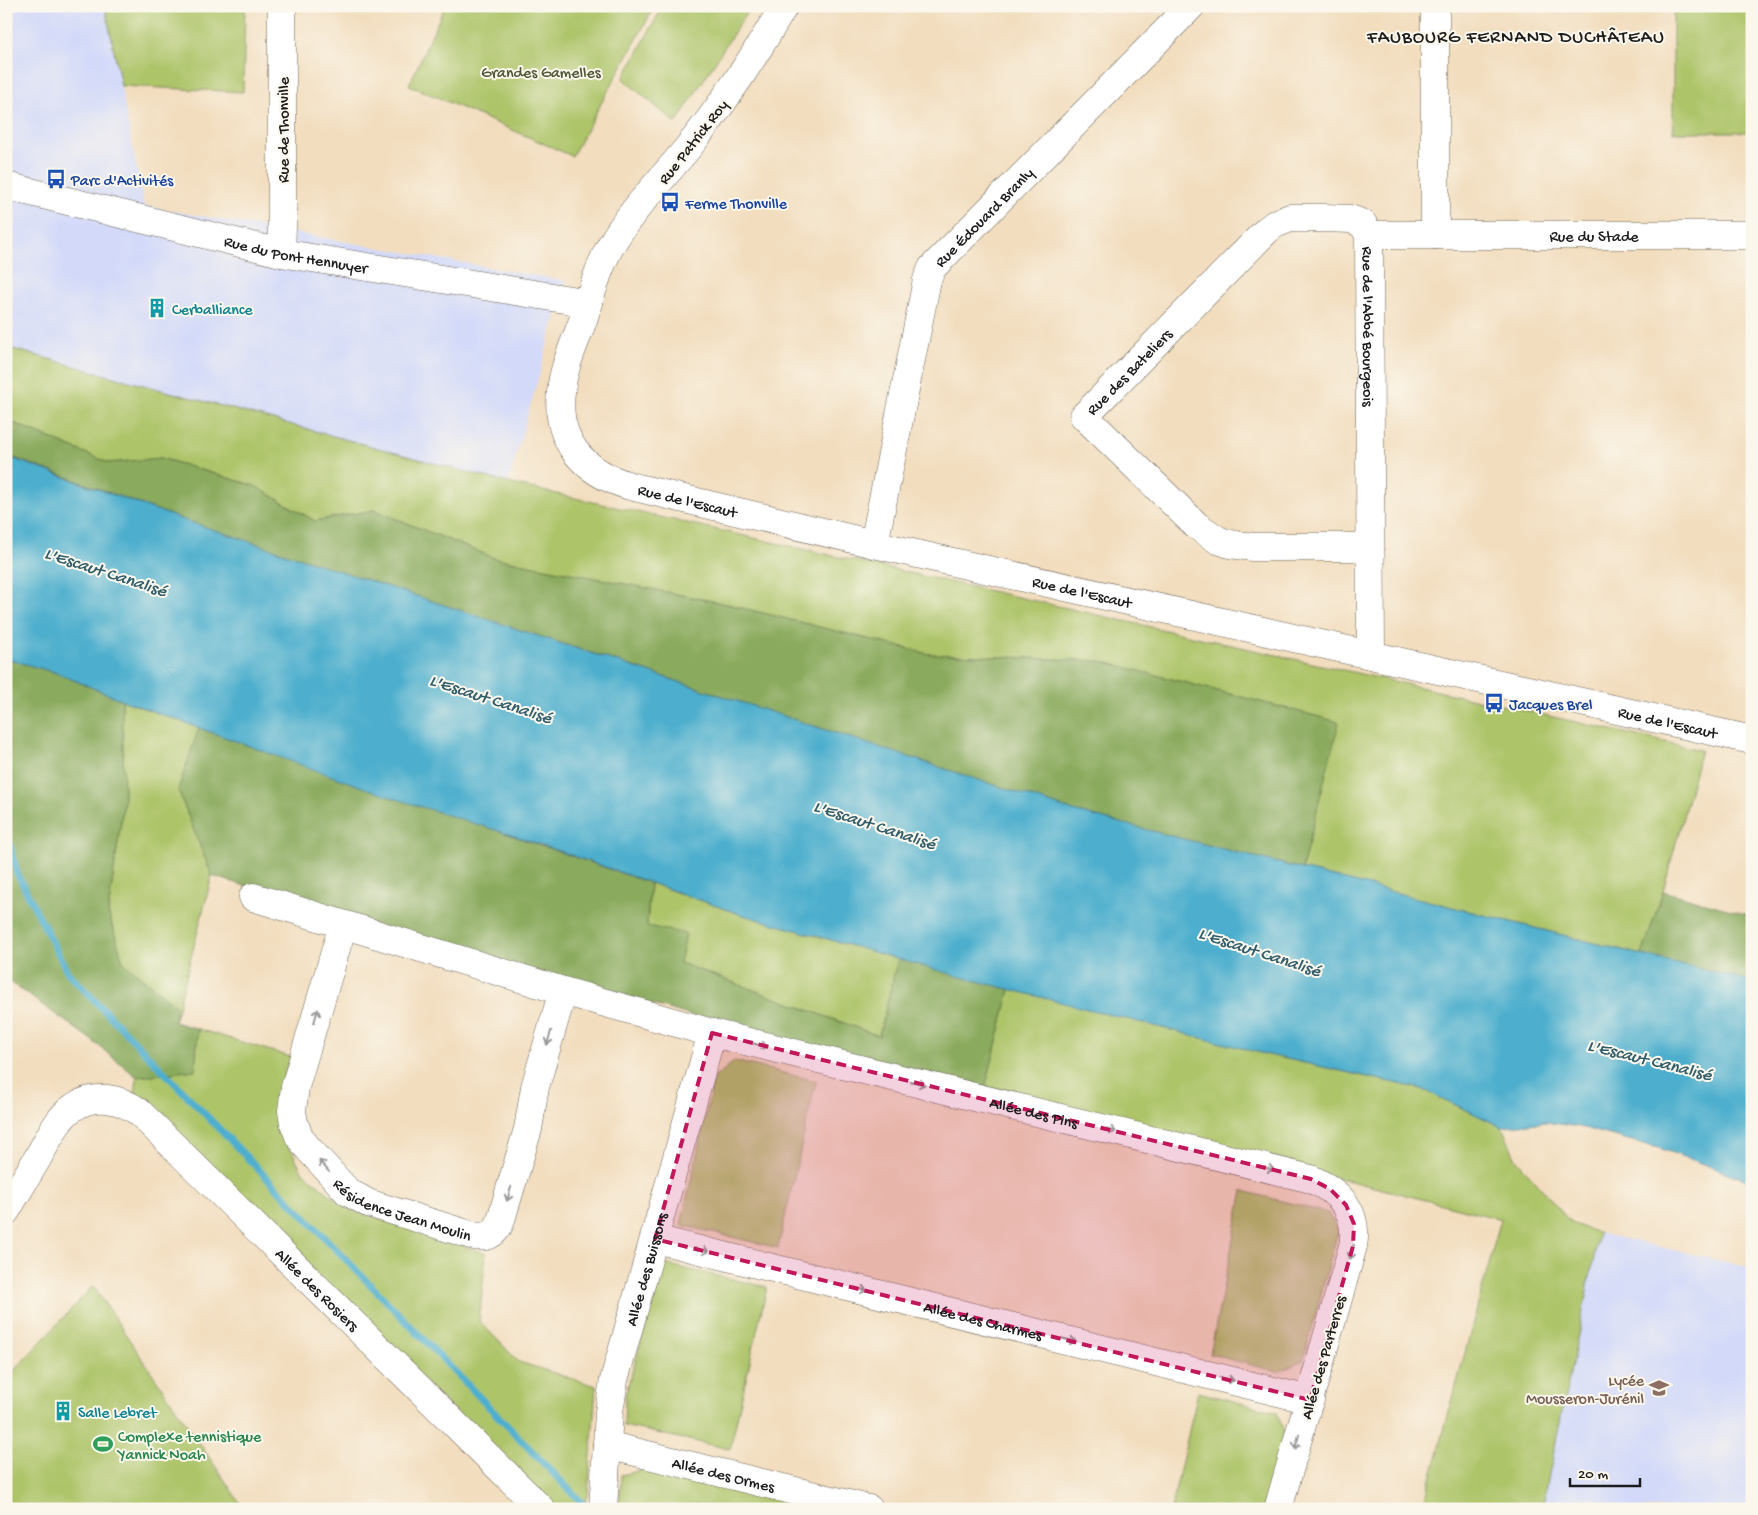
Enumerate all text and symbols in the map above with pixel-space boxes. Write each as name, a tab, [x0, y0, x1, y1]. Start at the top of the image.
district label: FAUBOURG FERNAND DUCHÂTEAU	[1366, 27, 1665, 50]
park label: Grandes Gamelles	[481, 65, 602, 84]
street label: Rue de Thonville	[276, 76, 295, 183]
street label: Rue Patrick Roy	[656, 97, 734, 189]
street label: Rue Édouard Branly	[932, 165, 1039, 273]
bus stop icon: Parc d'Activités	[45, 168, 67, 190]
place label: Parc d'Activités	[70, 173, 174, 192]
bus stop icon: Ferme Thonville	[659, 191, 681, 213]
place label: Ferme Thonville	[684, 196, 788, 215]
street label: Rue du Stade	[1549, 229, 1639, 248]
street label: Rue du Pont Hennuyer	[222, 233, 370, 280]
street label: Rue de l'Abbé Bourgeois	[1356, 247, 1376, 408]
building icon: Cerballiance	[146, 297, 168, 319]
place label: Cerballiance	[172, 302, 253, 321]
street label: Rue des Bateliers	[1084, 325, 1178, 421]
street label: Rue de l'Escaut	[635, 482, 740, 524]
water label: L'Escaut Canalisé	[41, 544, 171, 604]
street label: Rue de l'Escaut	[1030, 574, 1134, 615]
water label: L'Escaut Canalisé	[426, 671, 556, 731]
bus stop icon: Jacques Brel	[1483, 692, 1505, 714]
place label: Jacques Brel	[1509, 697, 1592, 716]
street label: Rue de l'Escaut	[1616, 704, 1720, 745]
water label: L'Escaut Canalisé	[810, 797, 940, 857]
water label: L'Escaut Canalisé	[1195, 924, 1325, 984]
one-way arrow	[312, 1009, 322, 1025]
one-way arrow	[544, 1029, 554, 1045]
water label: L'Escaut Canalisé	[1585, 1036, 1715, 1087]
one-way arrow	[751, 1041, 767, 1050]
one-way arrow	[909, 1079, 925, 1088]
street label: Allée des Pins	[987, 1095, 1080, 1135]
one-way arrow	[1101, 1126, 1117, 1135]
one-way arrow	[318, 1159, 330, 1172]
one-way arrow	[1259, 1164, 1275, 1173]
street label: Résidence Jean Moulin	[327, 1176, 473, 1248]
one-way arrow	[503, 1186, 513, 1202]
street label: Allée des Buissons	[624, 1210, 674, 1329]
one-way arrow	[1346, 1243, 1356, 1259]
street label: Allée des Rosiers	[270, 1246, 362, 1337]
one-way arrow	[694, 1246, 710, 1256]
one-way arrow	[852, 1285, 868, 1294]
street label: Allée des Parterres	[1299, 1293, 1352, 1422]
street label: Allée des Charmes	[921, 1299, 1045, 1347]
one-way arrow	[1060, 1336, 1076, 1346]
place label: Lycée Mousseron-Jurénil	[1526, 1373, 1645, 1410]
one-way arrow	[1218, 1375, 1234, 1384]
school or university icon: Lycée Mousseron-Jurénil	[1648, 1377, 1670, 1399]
building icon: Salle Lebret	[52, 1400, 74, 1422]
place label: Salle Lebret	[78, 1405, 158, 1424]
place label: Complexe tennistique Yannick Noah	[116, 1429, 262, 1466]
sports icon: Complexe tennistique Yannick Noah	[92, 1433, 114, 1455]
one-way arrow	[1292, 1433, 1302, 1449]
street label: Allée des Ormes	[669, 1455, 777, 1499]
scale bar	[1570, 1455, 1640, 1487]
text: 20 m	[1578, 1466, 1608, 1484]

